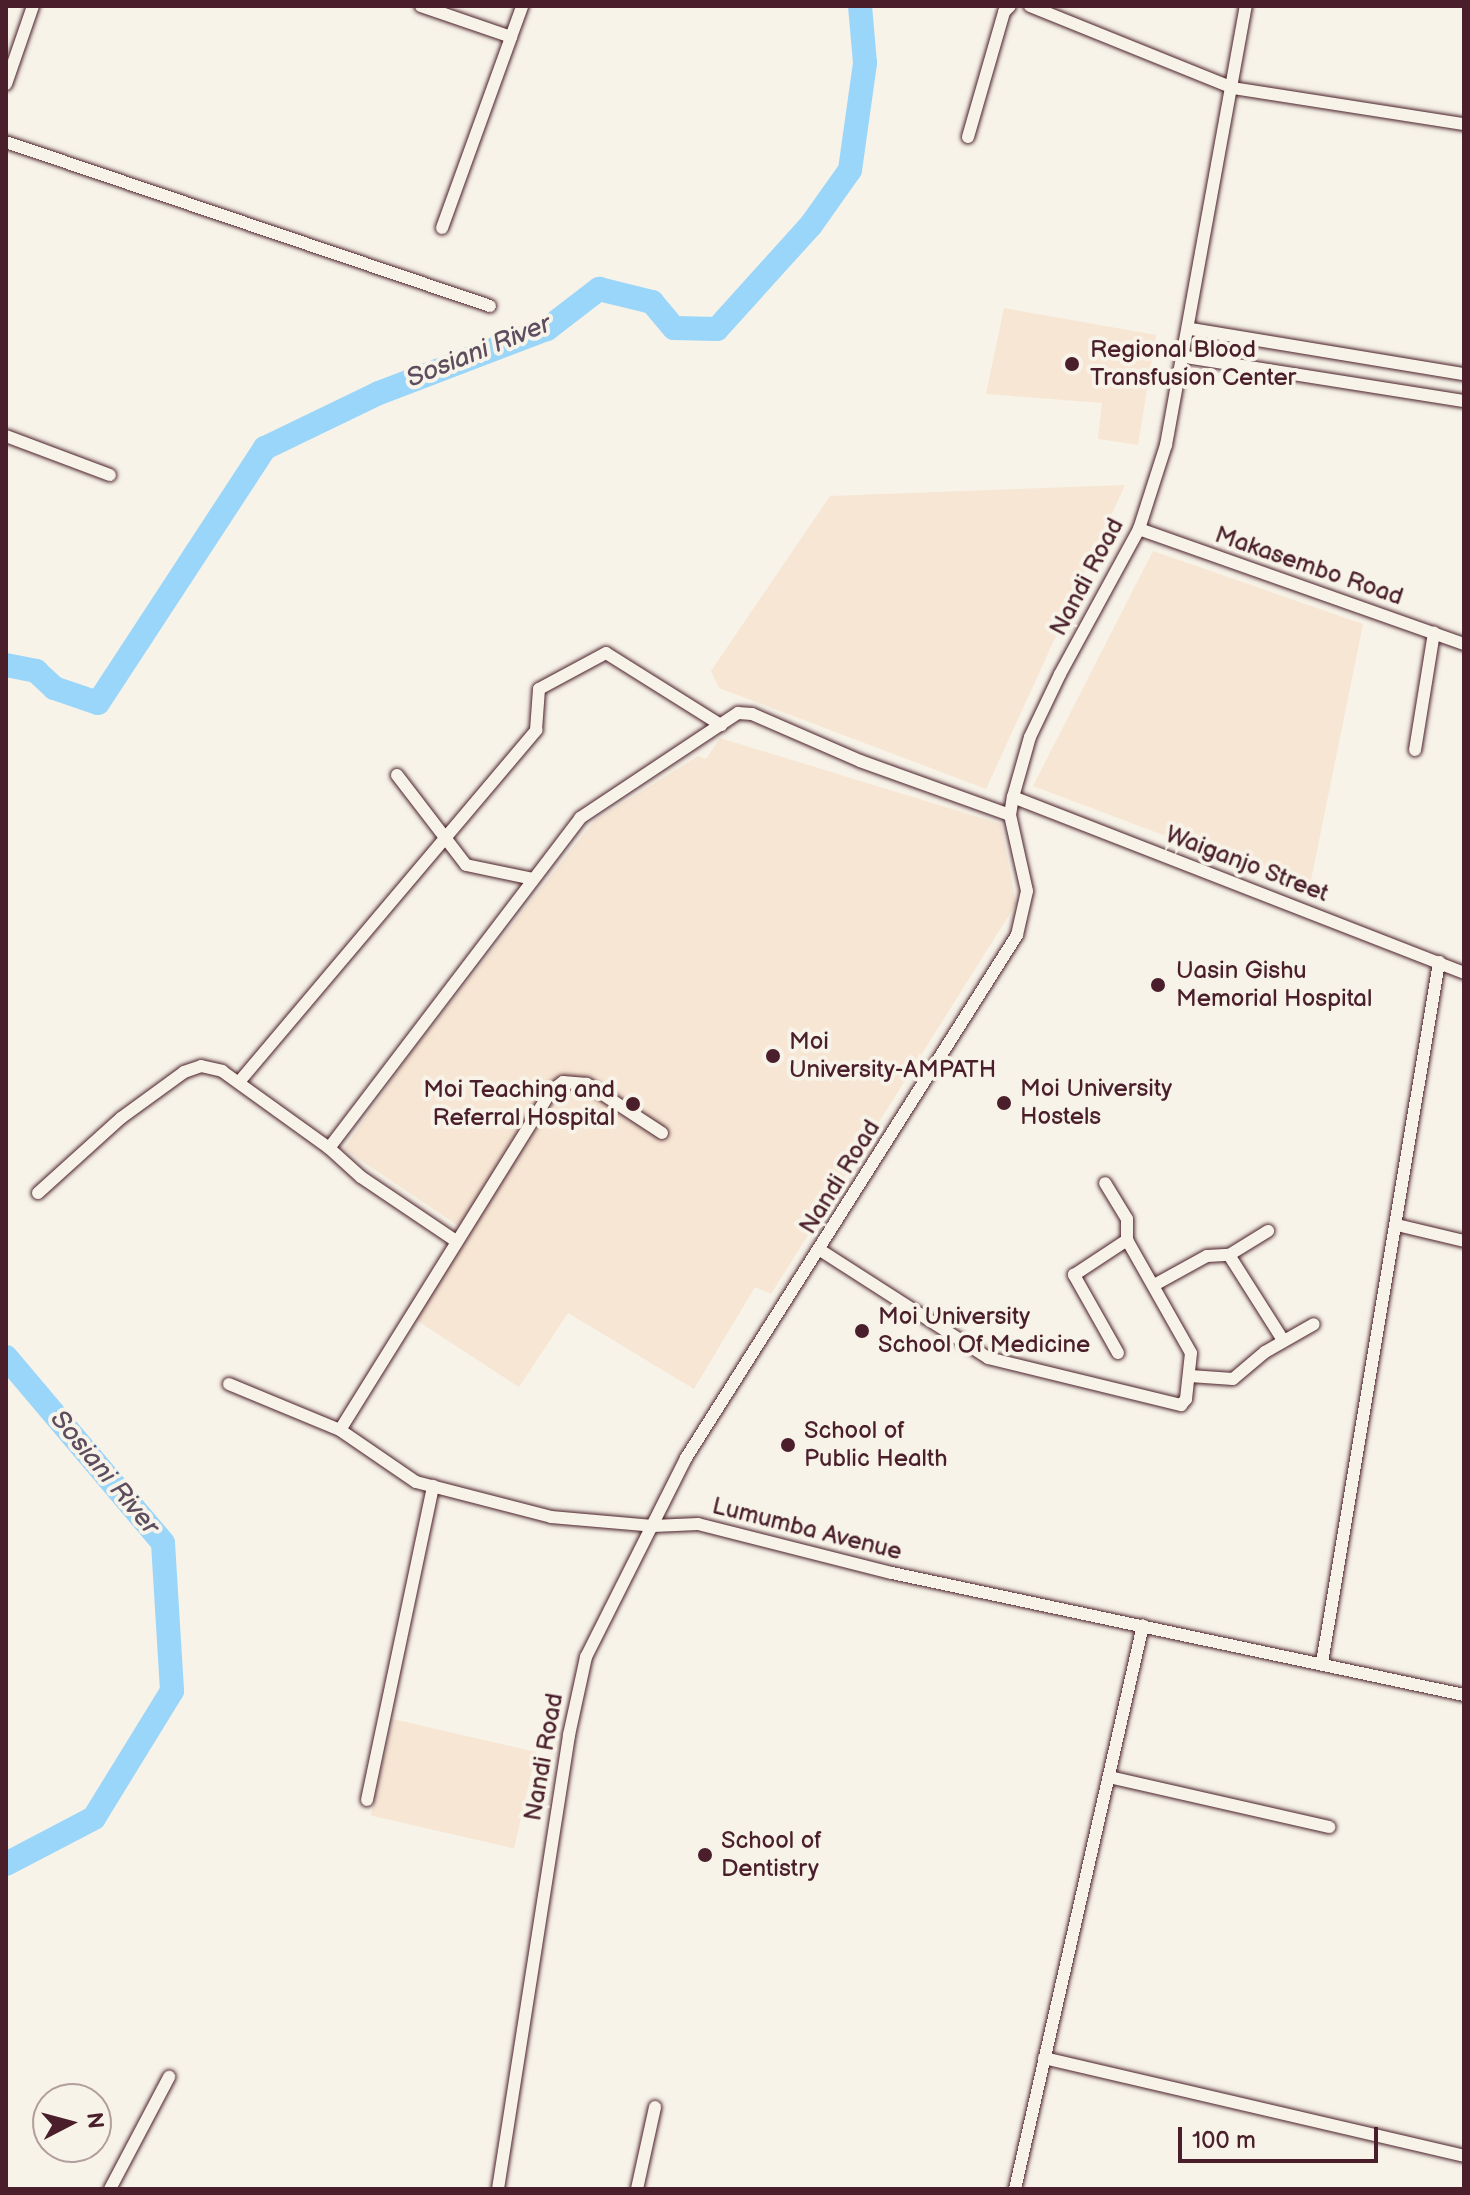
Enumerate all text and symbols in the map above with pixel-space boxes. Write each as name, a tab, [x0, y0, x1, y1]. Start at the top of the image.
water label: Sosiani River	[402, 309, 556, 395]
place label: Regional Blood Transfusion Center	[1090, 336, 1296, 392]
marker: Regional Blood Transfusion Center	[1061, 353, 1083, 375]
street label: Nandi Road	[1044, 513, 1130, 641]
street label: Makasembo Road	[1211, 520, 1407, 612]
street label: Waiganjo Street	[1161, 820, 1333, 908]
place label: Uasin Gishu Memorial Hospital	[1176, 957, 1372, 1013]
marker: Uasin Gishu Memorial Hospital	[1147, 974, 1169, 996]
place label: Moi University-AMPATH	[789, 1028, 996, 1084]
marker: Moi University-AMPATH	[764, 1047, 782, 1065]
place label: Moi University Hostels	[1020, 1075, 1172, 1131]
place label: Moi Teaching and Referral Hospital	[422, 1076, 615, 1132]
marker: Moi Teaching and Referral Hospital	[622, 1093, 644, 1115]
marker: Moi University Hostels	[995, 1094, 1013, 1112]
street label: Nandi Road	[794, 1115, 886, 1239]
place label: Moi University School Of Medicine	[878, 1303, 1090, 1359]
marker: Moi University School Of Medicine	[853, 1322, 871, 1340]
water label: Sosiani River	[43, 1404, 165, 1542]
place label: School of Public Health	[804, 1417, 948, 1473]
marker: School of Public Health	[779, 1436, 797, 1454]
street label: Lumumba Avenue	[709, 1492, 905, 1566]
street label: Nandi Road	[519, 1691, 569, 1823]
place label: School of Dentistry	[721, 1827, 822, 1883]
marker: School of Dentistry	[696, 1846, 714, 1864]
north arrow	[32, 2083, 112, 2163]
text: N	[80, 2111, 109, 2130]
scale bar	[1182, 2111, 1382, 2161]
text: 100 m	[1192, 2126, 1256, 2155]

